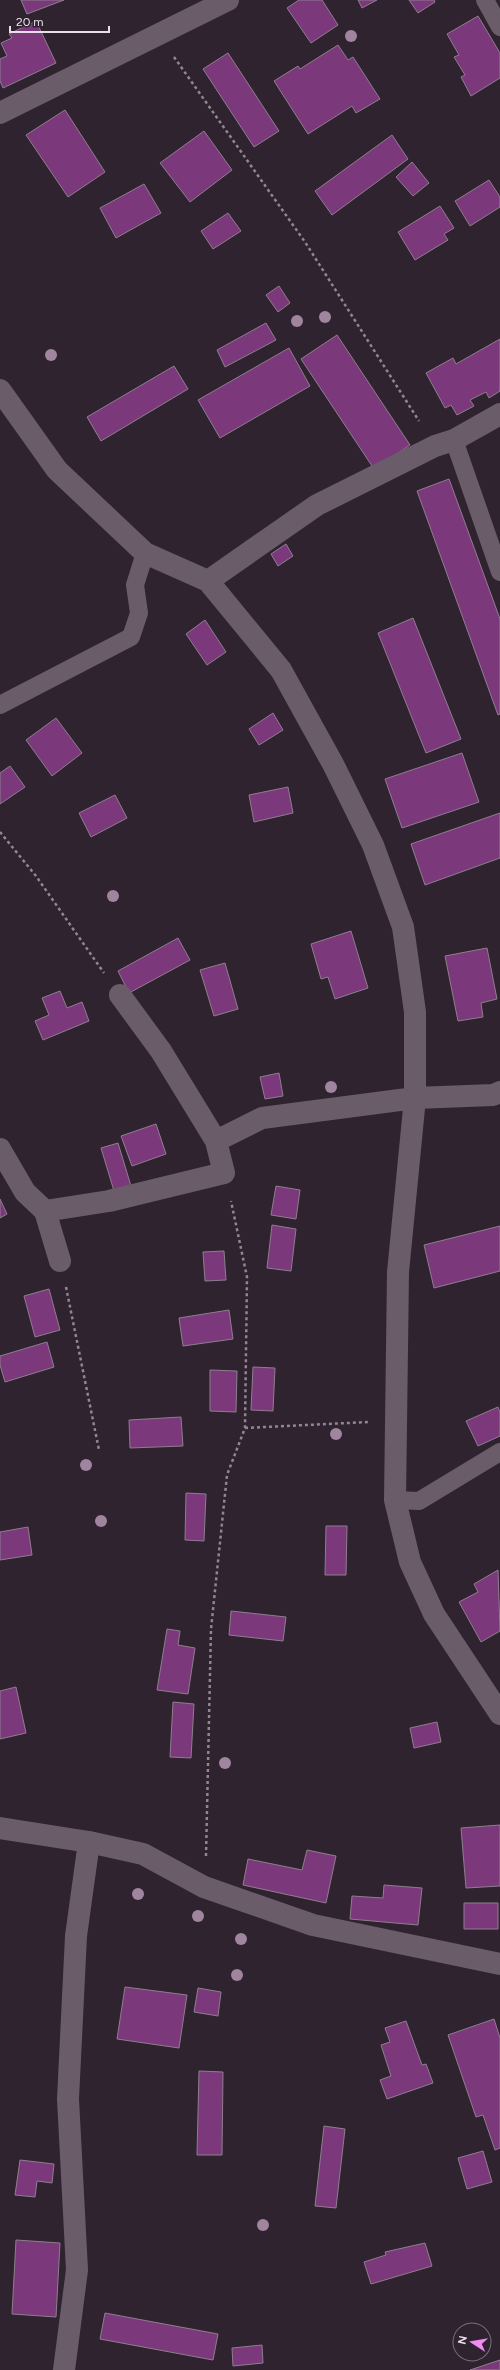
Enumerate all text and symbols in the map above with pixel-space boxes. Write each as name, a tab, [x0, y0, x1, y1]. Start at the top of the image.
scale bar	[10, 8, 109, 34]
text: 20 m	[16, 15, 44, 29]
north arrow	[452, 2322, 492, 2362]
text: N	[455, 2335, 470, 2346]

